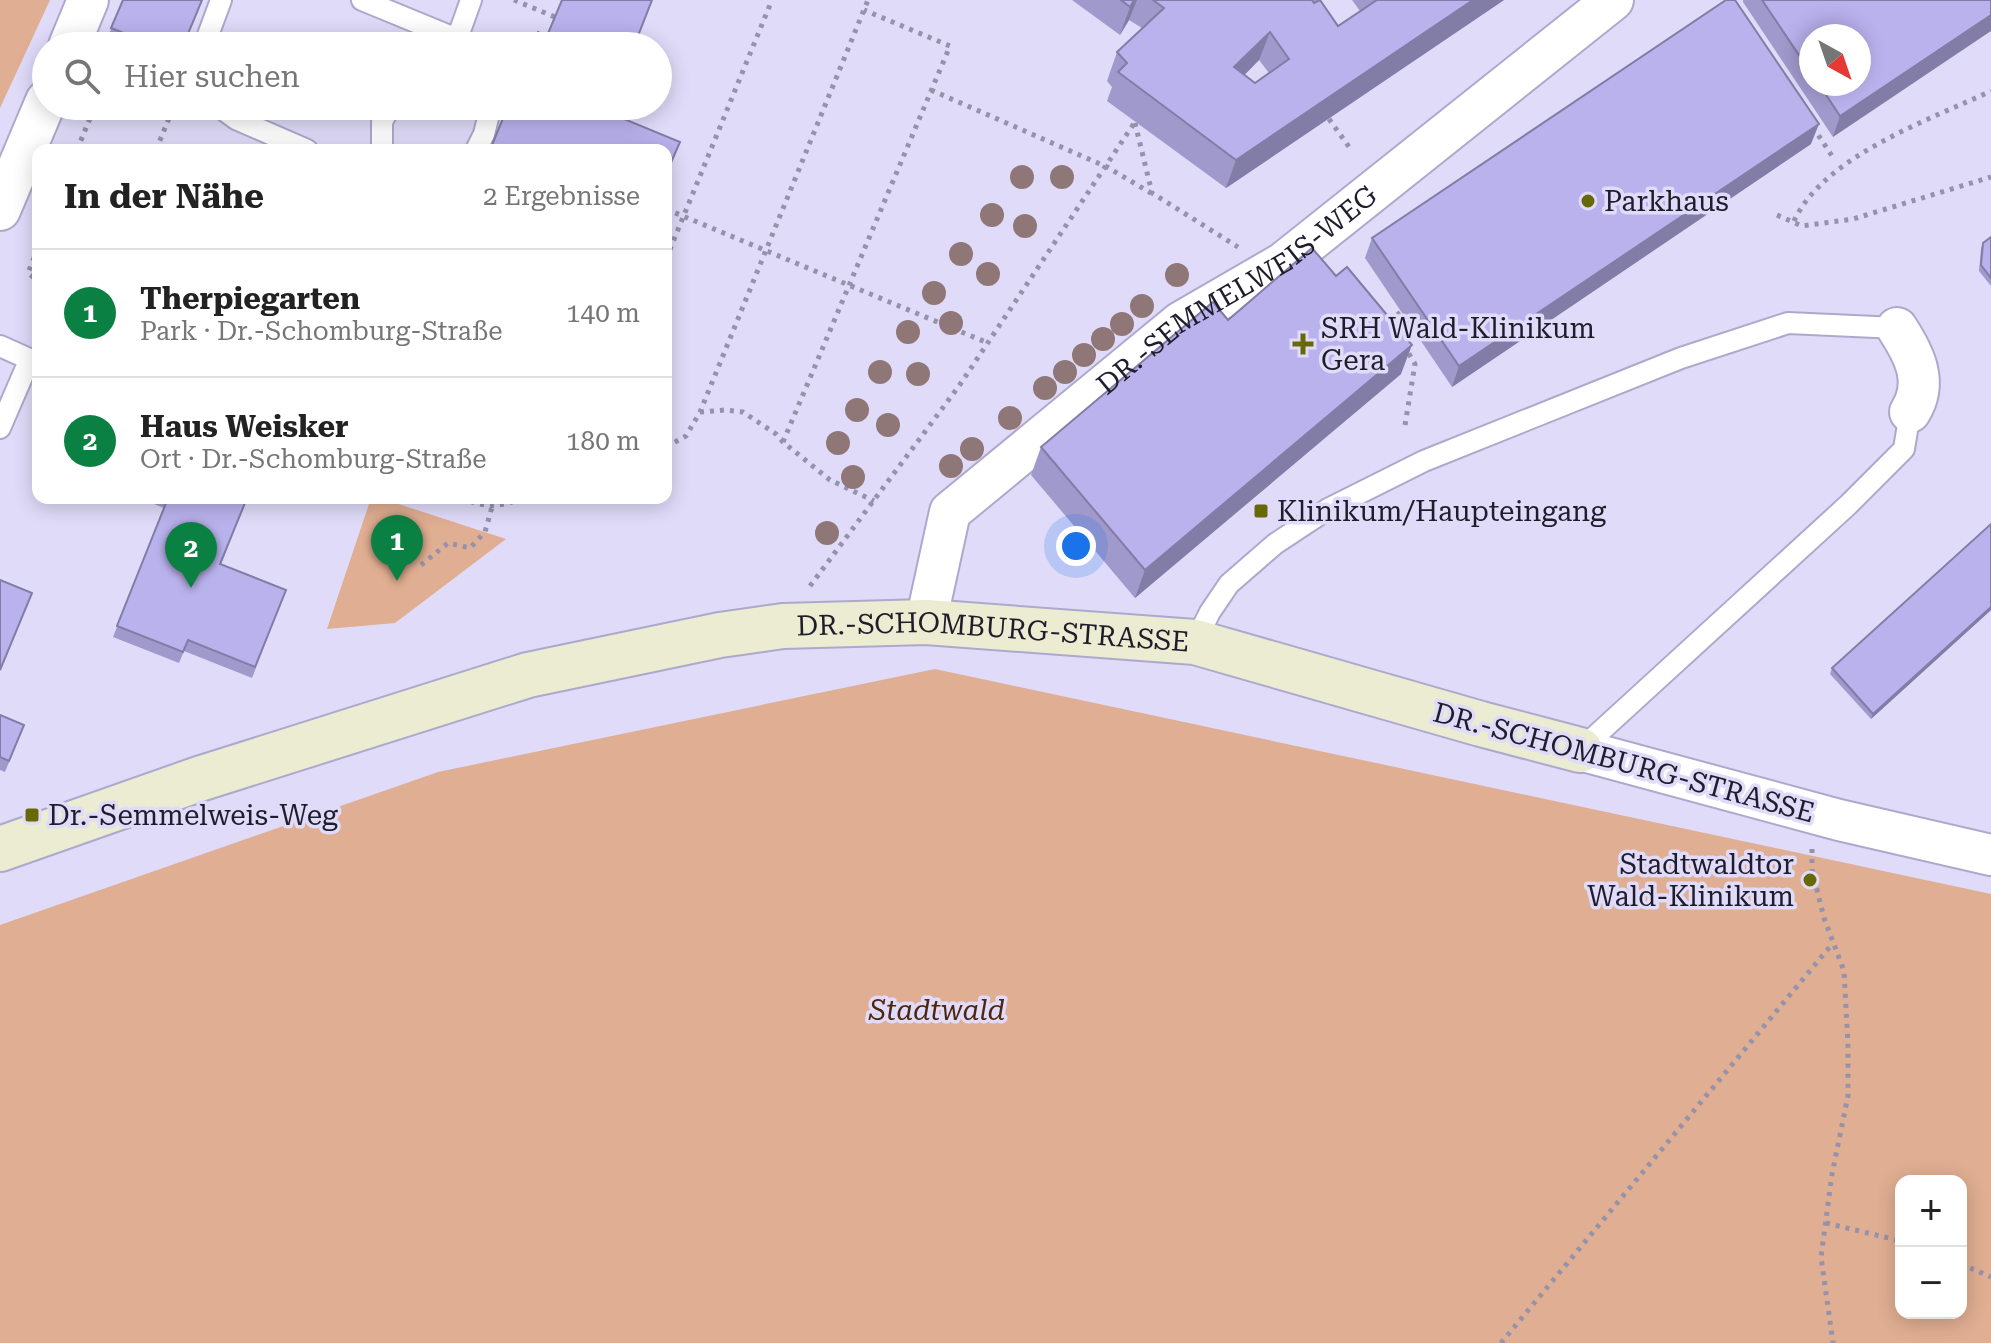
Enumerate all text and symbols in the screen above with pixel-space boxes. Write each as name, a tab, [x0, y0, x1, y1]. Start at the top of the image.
north arrow	[1799, 24, 1871, 96]
search box	[32, 32, 672, 120]
icon: search	[60, 54, 104, 98]
text: Hier suchen	[124, 59, 300, 94]
text: In der Nähe	[64, 176, 264, 216]
street label: DR.-SEMMELWEIS-WEG	[1090, 179, 1384, 401]
text: 2 Ergebnisse	[483, 181, 640, 211]
place label: Parkhaus	[1604, 185, 1729, 218]
marker: Parkhaus	[1579, 192, 1597, 210]
text: Therpiegarten	[140, 281, 360, 316]
text: 1	[83, 298, 97, 328]
text: 140 m	[566, 298, 640, 328]
place label: SRH Wald-Klinikum Gera	[1321, 312, 1595, 377]
text: Park · Dr.-Schomburg-Straße	[140, 316, 502, 346]
marker: SRH Wald-Klinikum Gera	[1292, 333, 1314, 355]
text: Haus Weisker	[140, 409, 349, 444]
text: 2	[83, 426, 97, 456]
text: 180 m	[566, 426, 640, 456]
text: Ort · Dr.-Schomburg-Straße	[140, 444, 487, 474]
place label: Klinikum/Haupteingang	[1277, 495, 1606, 528]
marker: Klinikum/Haupteingang	[1252, 502, 1270, 520]
pin: 1	[371, 515, 423, 581]
pin: 2	[165, 522, 217, 588]
your location	[1056, 526, 1096, 566]
street label: DR.-SCHOMBURG-STRASSE	[796, 605, 1190, 659]
street label: DR.-SCHOMBURG-STRASSE	[1430, 696, 1818, 829]
place label: Dr.-Semmelweis-Weg	[48, 799, 338, 832]
marker: Dr.-Semmelweis-Weg	[23, 806, 41, 824]
place label: Stadtwaldtor Wald-Klinikum	[1587, 848, 1794, 913]
marker: Stadtwaldtor Wald-Klinikum	[1801, 871, 1819, 889]
park label: Stadtwald	[868, 994, 1005, 1027]
map controls	[1895, 1175, 1967, 1319]
button: +	[1895, 1175, 1967, 1247]
button: −	[1895, 1247, 1967, 1319]

